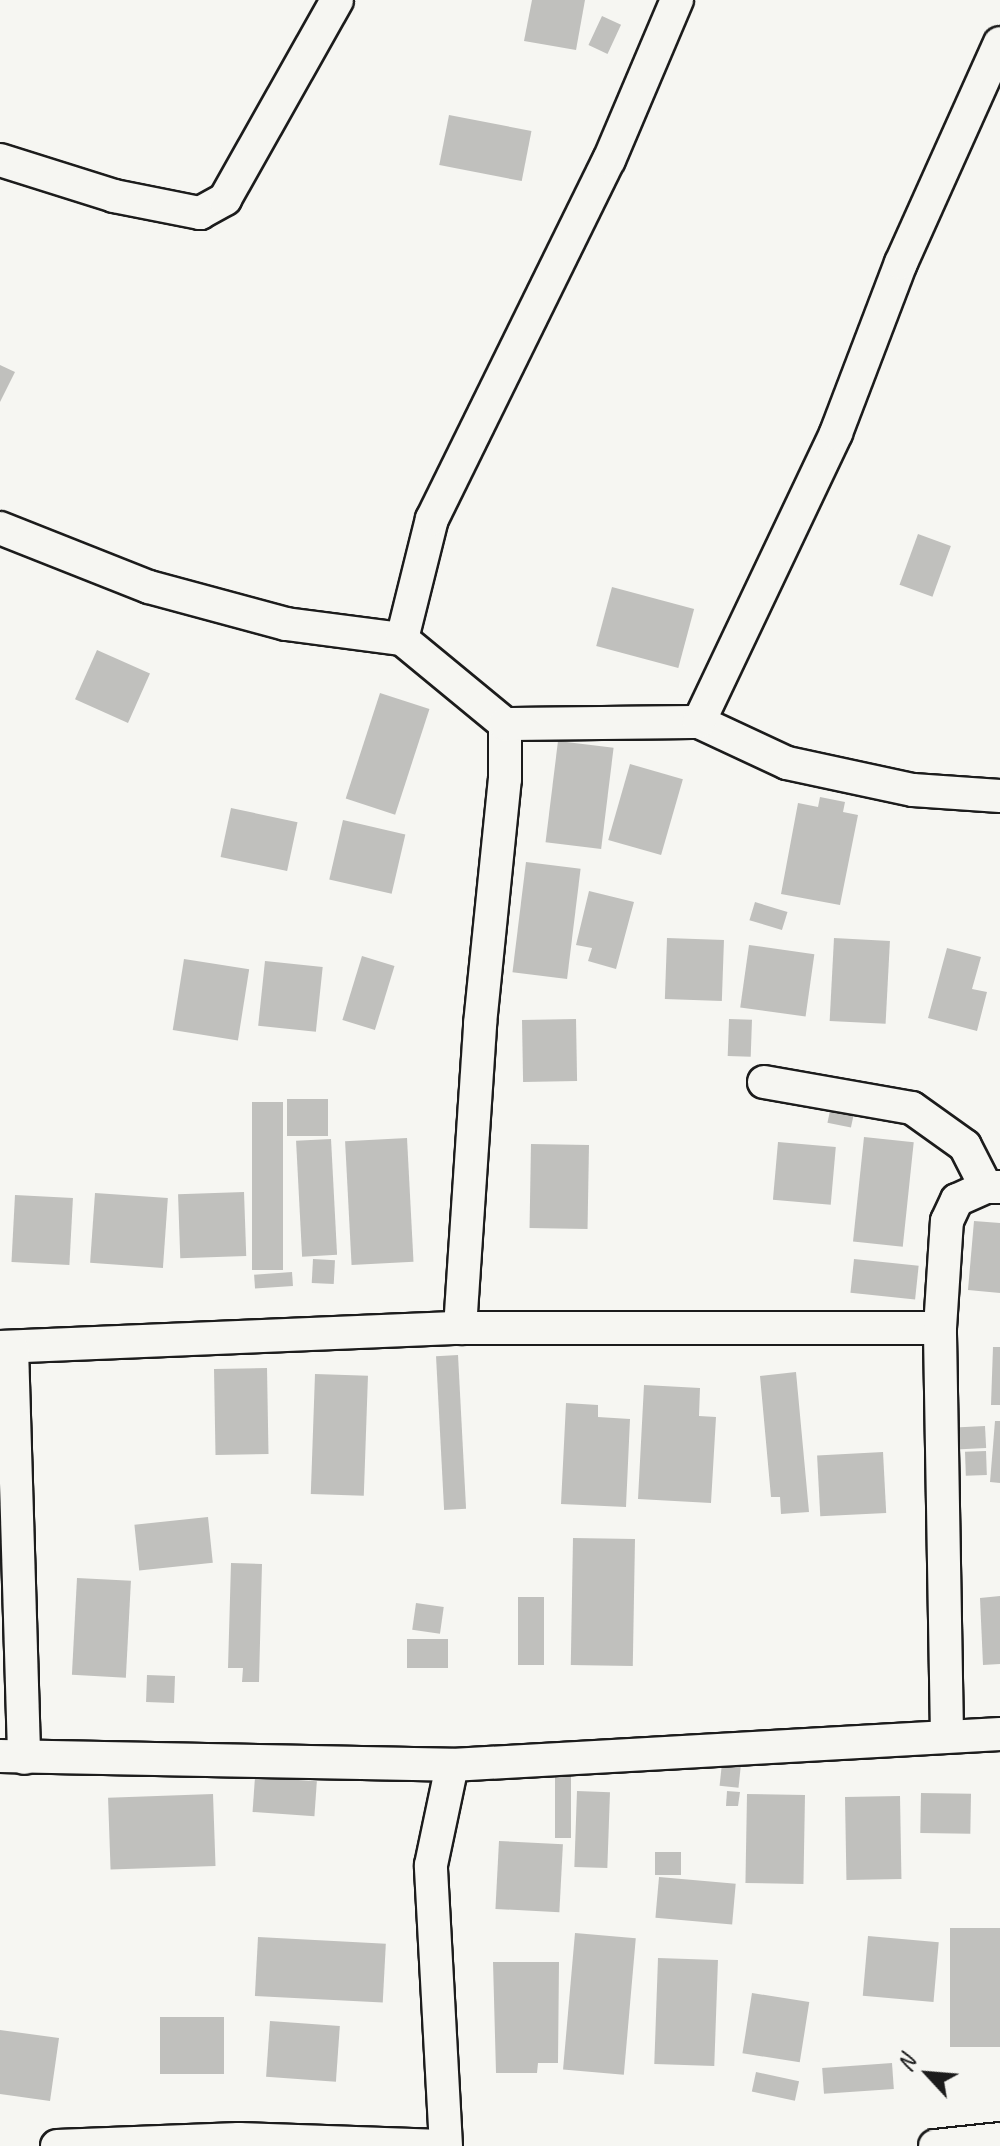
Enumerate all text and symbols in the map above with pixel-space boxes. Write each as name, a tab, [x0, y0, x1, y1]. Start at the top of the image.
north arrow	[888, 2034, 968, 2114]
text: N	[891, 2051, 922, 2076]

